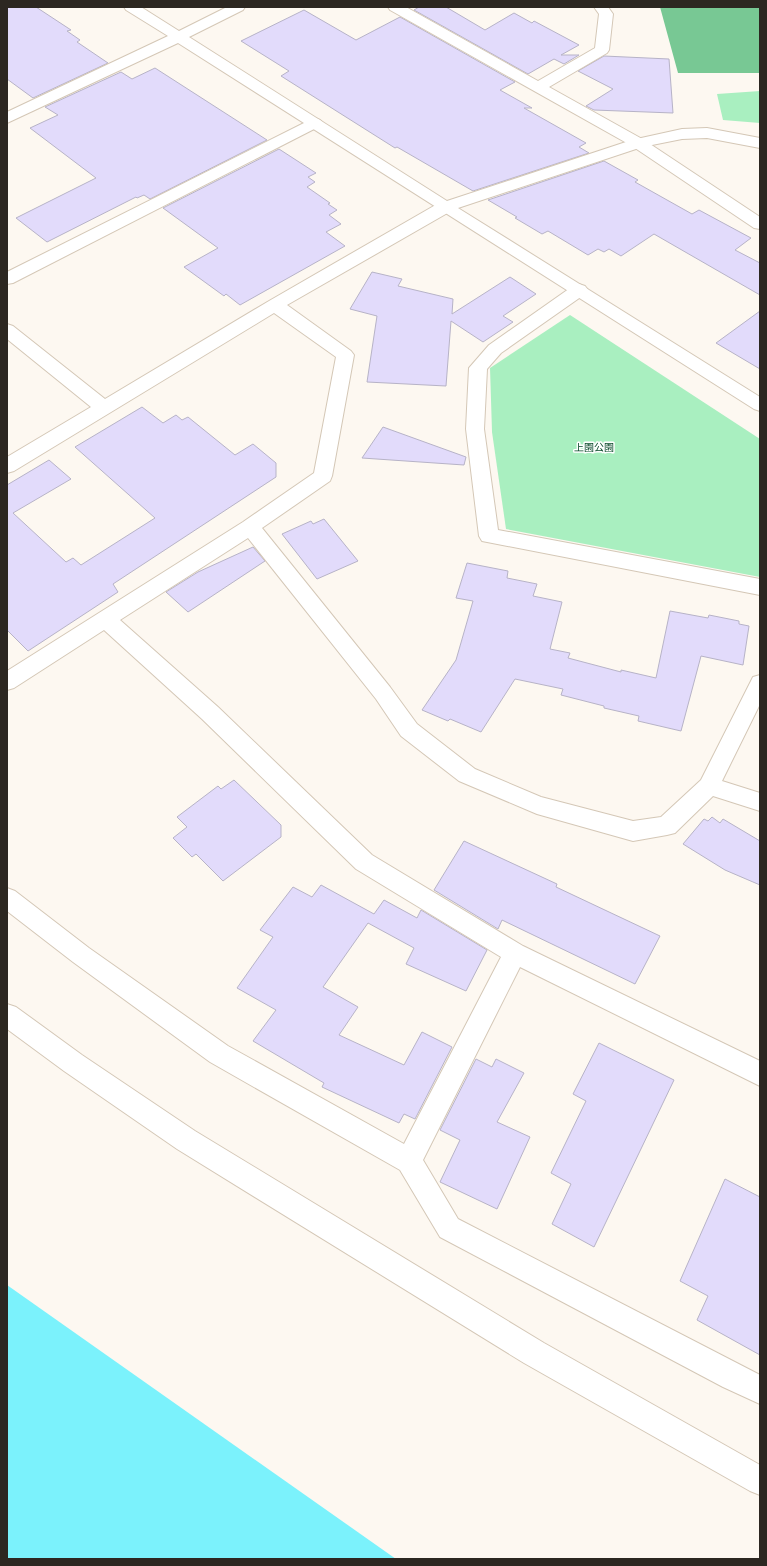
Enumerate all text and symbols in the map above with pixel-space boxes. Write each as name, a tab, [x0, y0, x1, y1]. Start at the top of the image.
park label: 上園公園	[574, 441, 614, 453]

